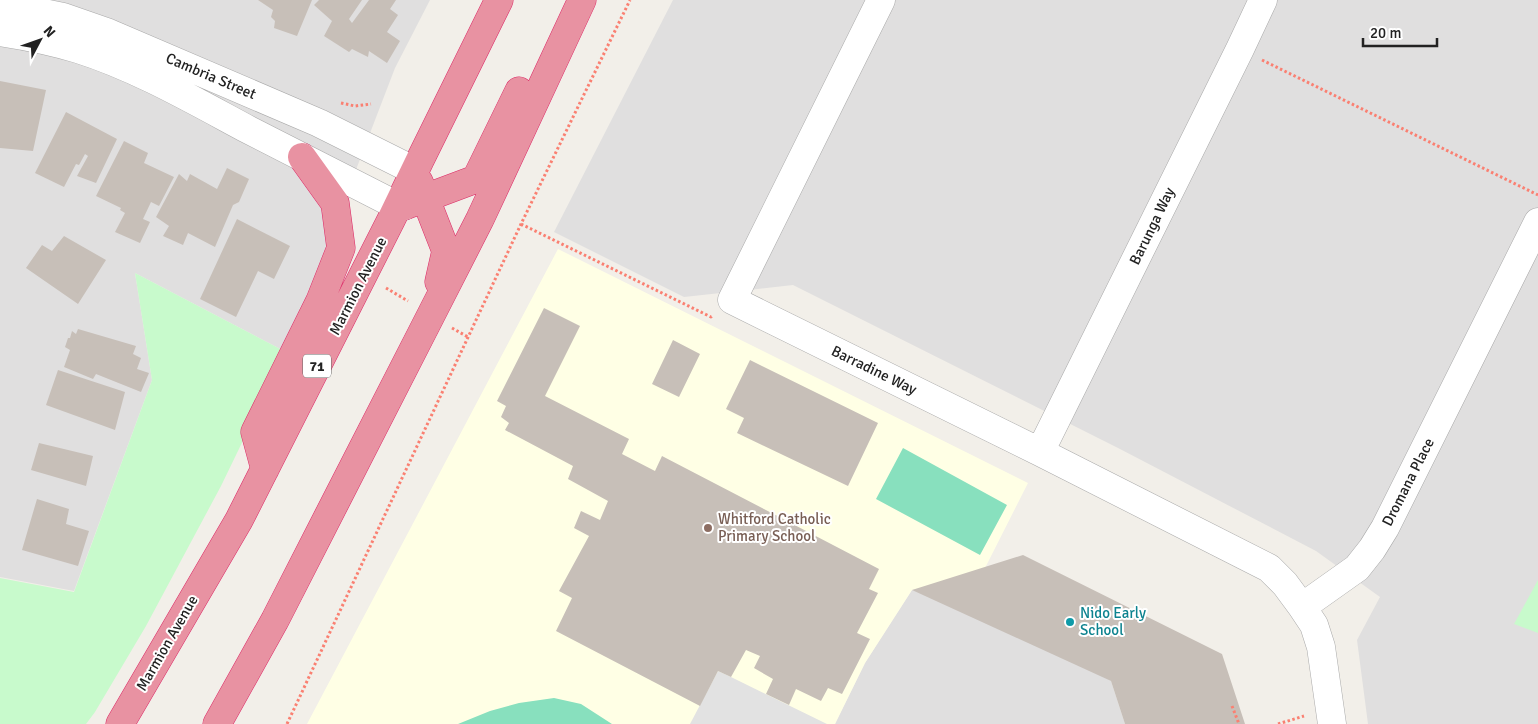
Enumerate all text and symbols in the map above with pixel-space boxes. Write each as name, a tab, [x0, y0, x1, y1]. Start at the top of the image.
north arrow	[15, 15, 65, 65]
scale bar	[1363, 15, 1437, 47]
text: N	[40, 23, 59, 41]
text: 20 m	[1370, 24, 1401, 42]
street label: Cambria Street	[163, 49, 259, 103]
street label: Barunga Way	[1125, 184, 1179, 268]
street label: Marmion Avenue	[326, 234, 390, 338]
street label: Barradine Way	[828, 342, 920, 398]
road number: 71	[303, 354, 331, 378]
street label: Dromana Place	[1378, 435, 1438, 529]
place label: Whitford Catholic Primary School	[718, 510, 831, 545]
marker: Whitford Catholic Primary School	[702, 522, 714, 534]
street label: Marmion Avenue	[132, 592, 202, 694]
place label: Nido Early School	[1080, 604, 1146, 639]
marker: Nido Early School	[1064, 616, 1076, 628]

